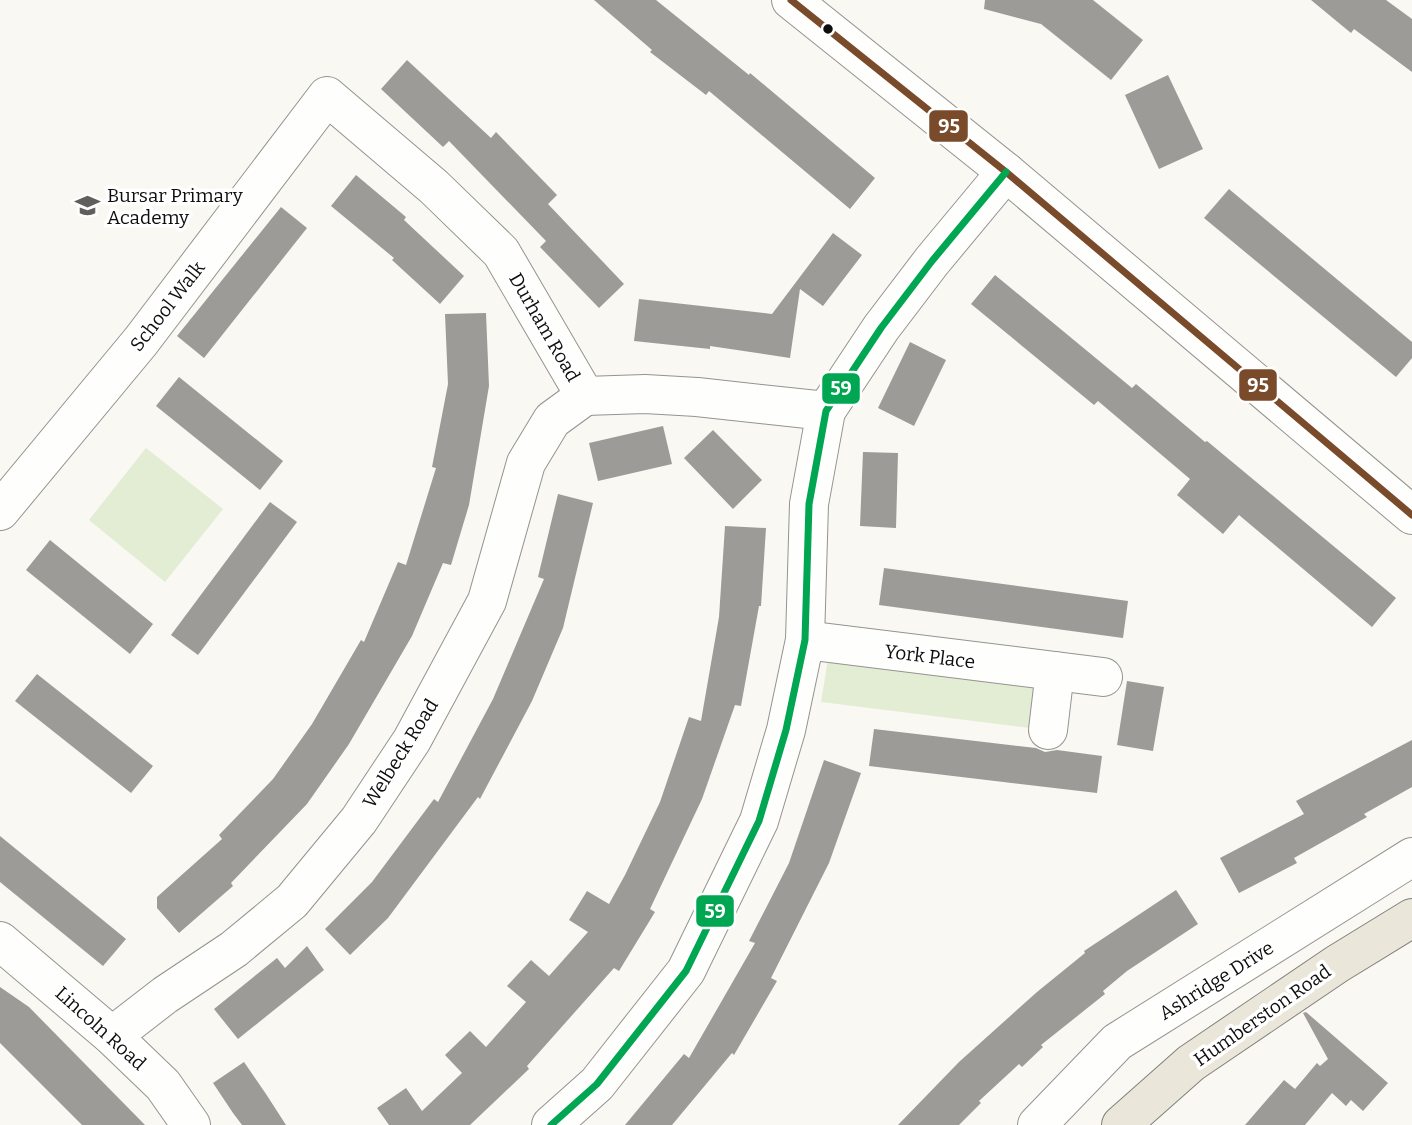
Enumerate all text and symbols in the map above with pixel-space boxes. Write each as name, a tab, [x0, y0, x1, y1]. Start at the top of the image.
unlabelled marker	[821, 22, 835, 36]
line badge: 95	[928, 109, 969, 143]
text: 95	[938, 115, 960, 138]
place label: Bursar Primary Academy	[107, 184, 244, 229]
school or university icon: Bursar Primary Academy	[73, 192, 101, 220]
street label: School Walk	[125, 257, 210, 356]
street label: Durham Road	[504, 269, 585, 386]
line badge: 95	[1238, 368, 1278, 402]
line badge: 59	[821, 372, 861, 405]
text: 95	[1247, 374, 1269, 397]
text: 59	[830, 377, 852, 400]
street label: York Place	[883, 640, 976, 673]
street label: Welbeck Road	[358, 695, 443, 812]
line badge: 59	[695, 894, 735, 928]
text: 59	[704, 900, 726, 923]
street label: Ashridge Drive	[1155, 936, 1278, 1025]
street label: Humberston Road	[1189, 960, 1335, 1071]
street label: Lincoln Road	[51, 982, 151, 1075]

